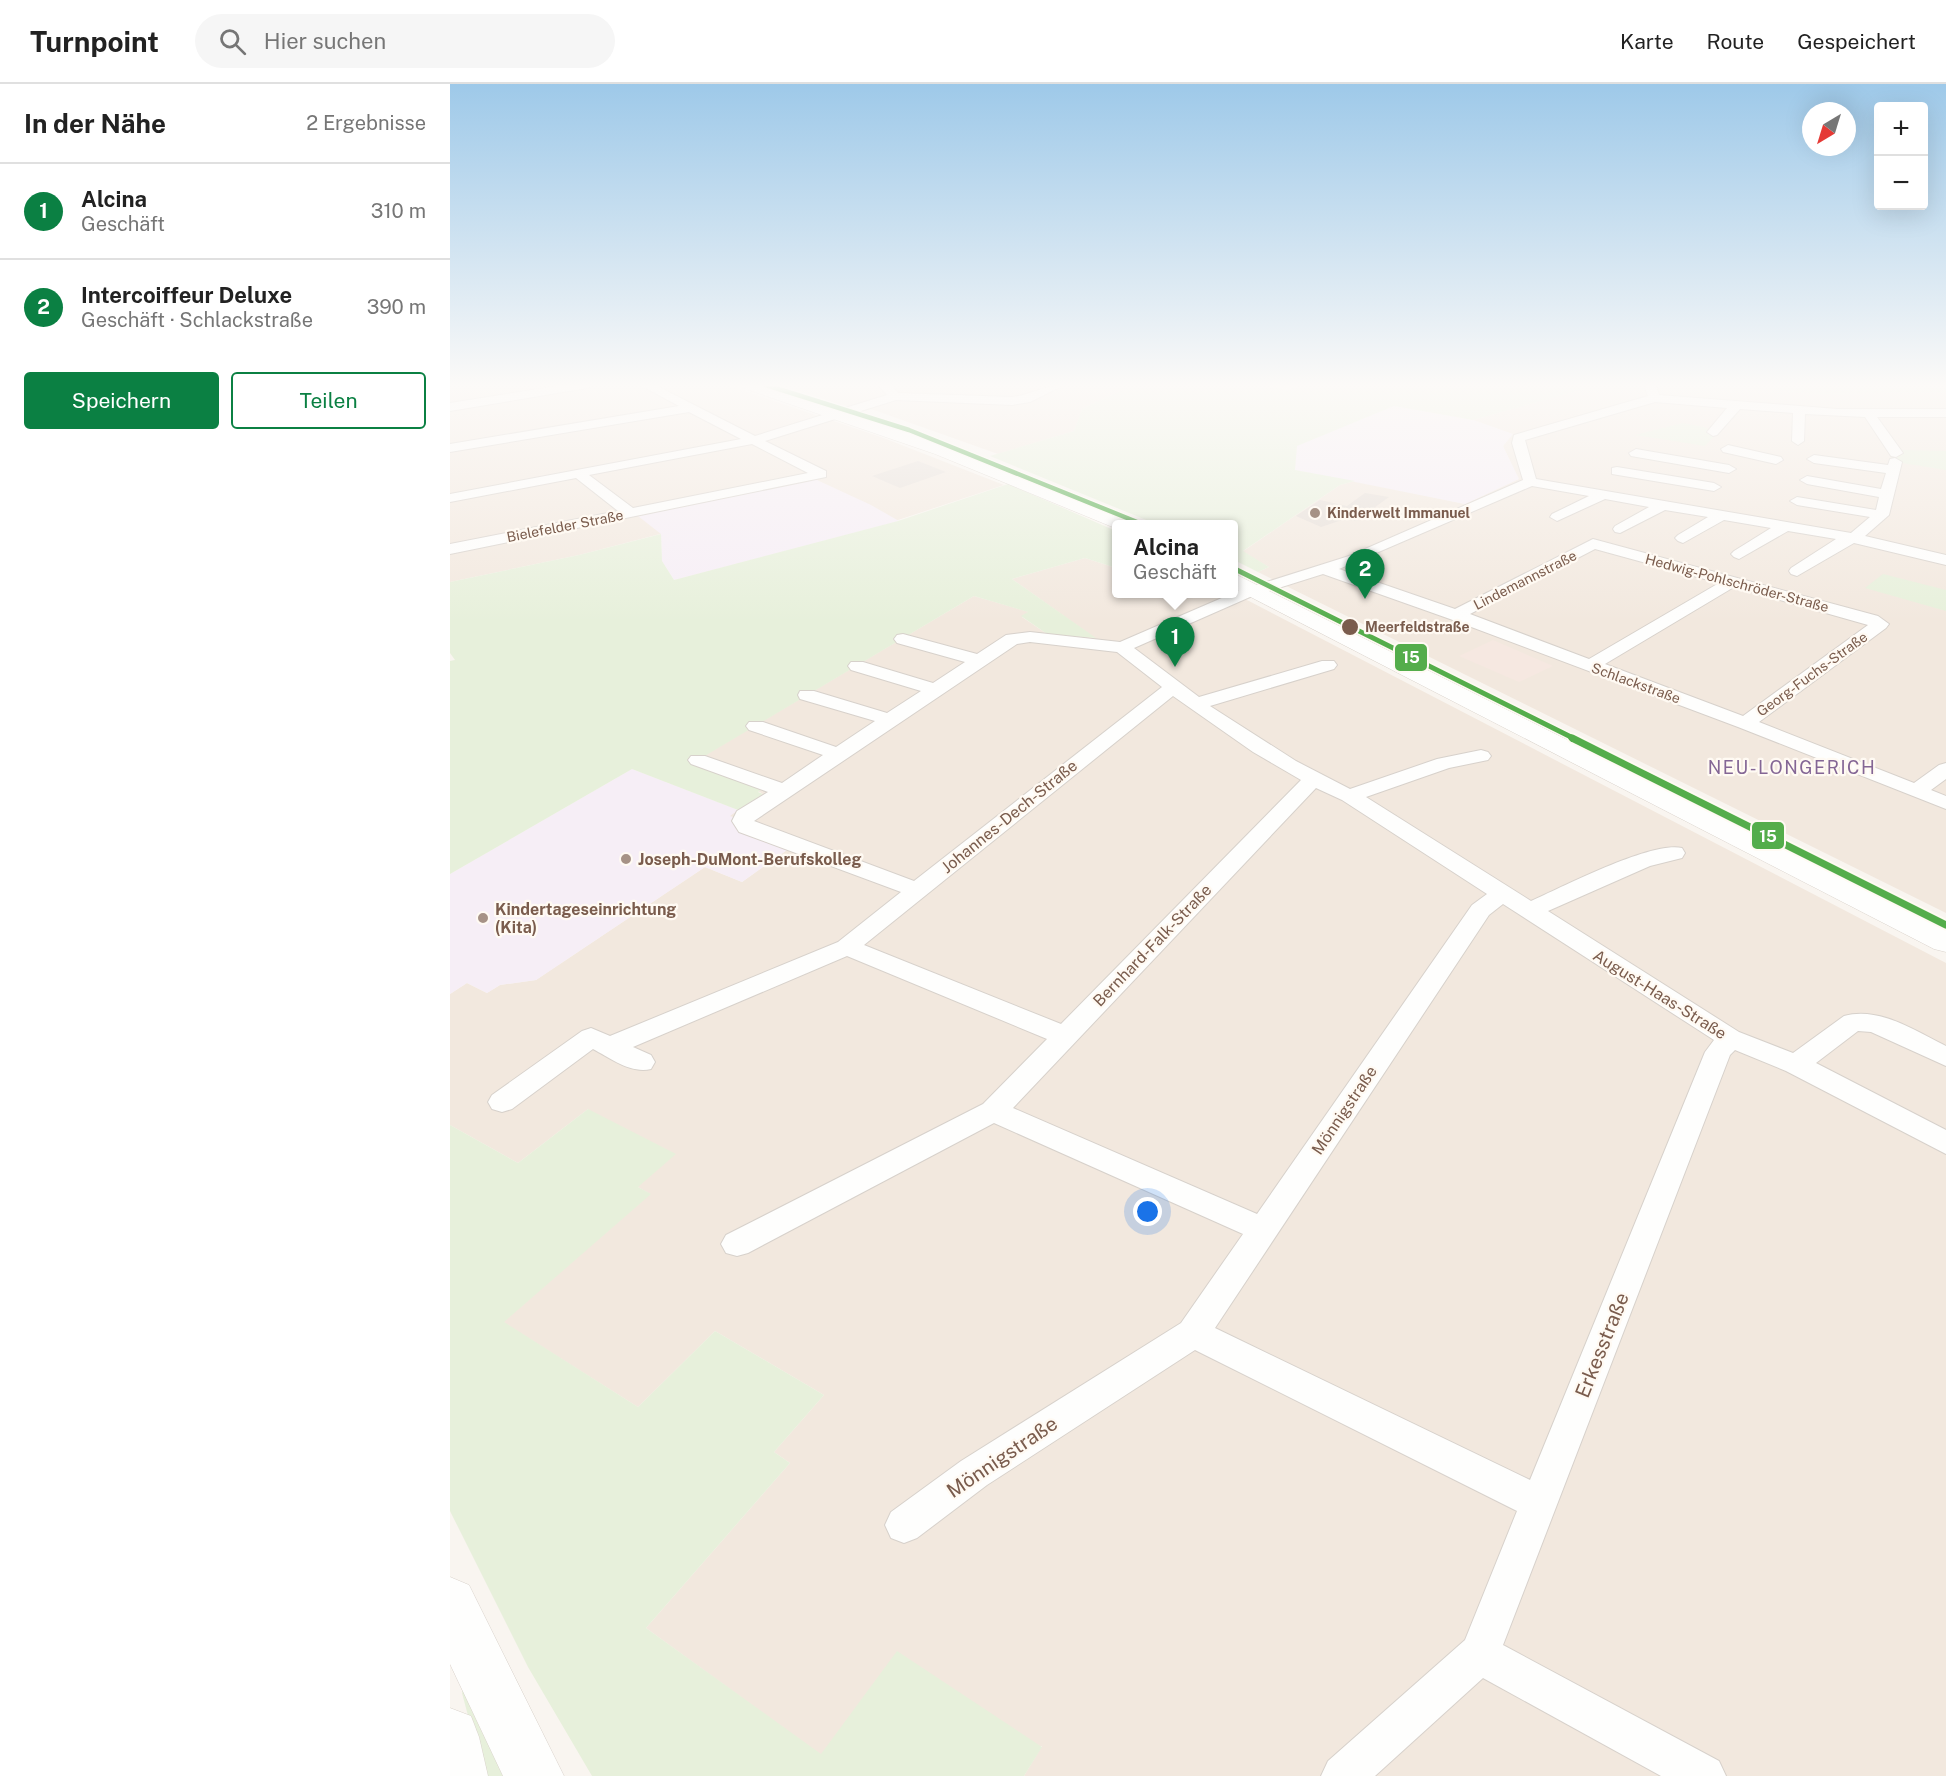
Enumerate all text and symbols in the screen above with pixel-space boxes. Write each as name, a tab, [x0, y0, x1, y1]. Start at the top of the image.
search box	[195, 14, 615, 68]
text: Turnpoint	[30, 25, 159, 58]
icon: search	[216, 25, 249, 58]
text: Hier suchen	[264, 28, 386, 54]
text: Karte	[1620, 29, 1674, 54]
text: Route	[1707, 29, 1764, 54]
text: Gespeichert	[1797, 29, 1916, 54]
north arrow	[1802, 102, 1856, 156]
map controls	[1874, 102, 1928, 210]
button: +	[1874, 102, 1928, 156]
text: In der Nähe	[24, 108, 166, 139]
text: 2 Ergebnisse	[306, 111, 426, 135]
button: −	[1874, 156, 1928, 210]
text: Alcina	[81, 186, 147, 212]
text: 1	[39, 199, 48, 223]
text: 310 m	[371, 199, 426, 223]
text: Geschäft	[81, 212, 165, 236]
text: Intercoiffeur Deluxe	[81, 282, 292, 308]
text: 2	[37, 295, 50, 319]
text: 390 m	[367, 295, 426, 319]
text: Geschäft · Schlackstraße	[81, 308, 313, 332]
button: Speichern	[24, 372, 219, 429]
button: Teilen	[231, 372, 426, 429]
place label: Kinderwelt Immanuel	[1327, 505, 1471, 521]
marker: Kinderwelt Immanuel	[1308, 506, 1322, 520]
street label: Bielefelder Straße	[505, 507, 625, 545]
popup	[1112, 520, 1238, 598]
text: Alcina	[1133, 534, 1199, 560]
street label: Lindemannstraße	[1471, 547, 1579, 613]
pin: 2	[1346, 550, 1384, 599]
street label: Hedwig-Pohlschröder-Straße	[1644, 551, 1831, 615]
text: Geschäft	[1133, 560, 1217, 584]
marker: Meerfeldstraße	[1340, 617, 1360, 637]
pin: 1	[1156, 618, 1194, 667]
place label: Meerfeldstraße	[1365, 619, 1470, 635]
street label: Georg-Fuchs-Straße	[1754, 628, 1871, 720]
line badge: 15	[1394, 643, 1428, 672]
text: 15	[1402, 648, 1420, 667]
street label: Schlackstraße	[1589, 659, 1683, 707]
street label: Johannes-Dech-Straße	[938, 756, 1081, 877]
district label: NEU-LONGERICH	[1708, 757, 1876, 778]
line badge: 15	[1751, 821, 1785, 850]
text: 15	[1759, 827, 1777, 846]
place label: Joseph-DuMont-Berufskolleg	[638, 850, 861, 869]
marker: Joseph-DuMont-Berufskolleg	[619, 852, 633, 866]
street label: Bernhard-Falk-Straße	[1089, 880, 1216, 1010]
place label: Kindertageseinrichtung (Kita)	[495, 900, 676, 937]
marker: Kindertageseinrichtung (Kita)	[476, 911, 490, 925]
street label: August-Haas-Straße	[1590, 946, 1730, 1043]
street label: Mönnigstraße	[1308, 1062, 1381, 1158]
your location	[1133, 1197, 1162, 1226]
street label: Erkesstraße	[1570, 1289, 1634, 1401]
street label: Mönnigstraße	[942, 1411, 1062, 1503]

